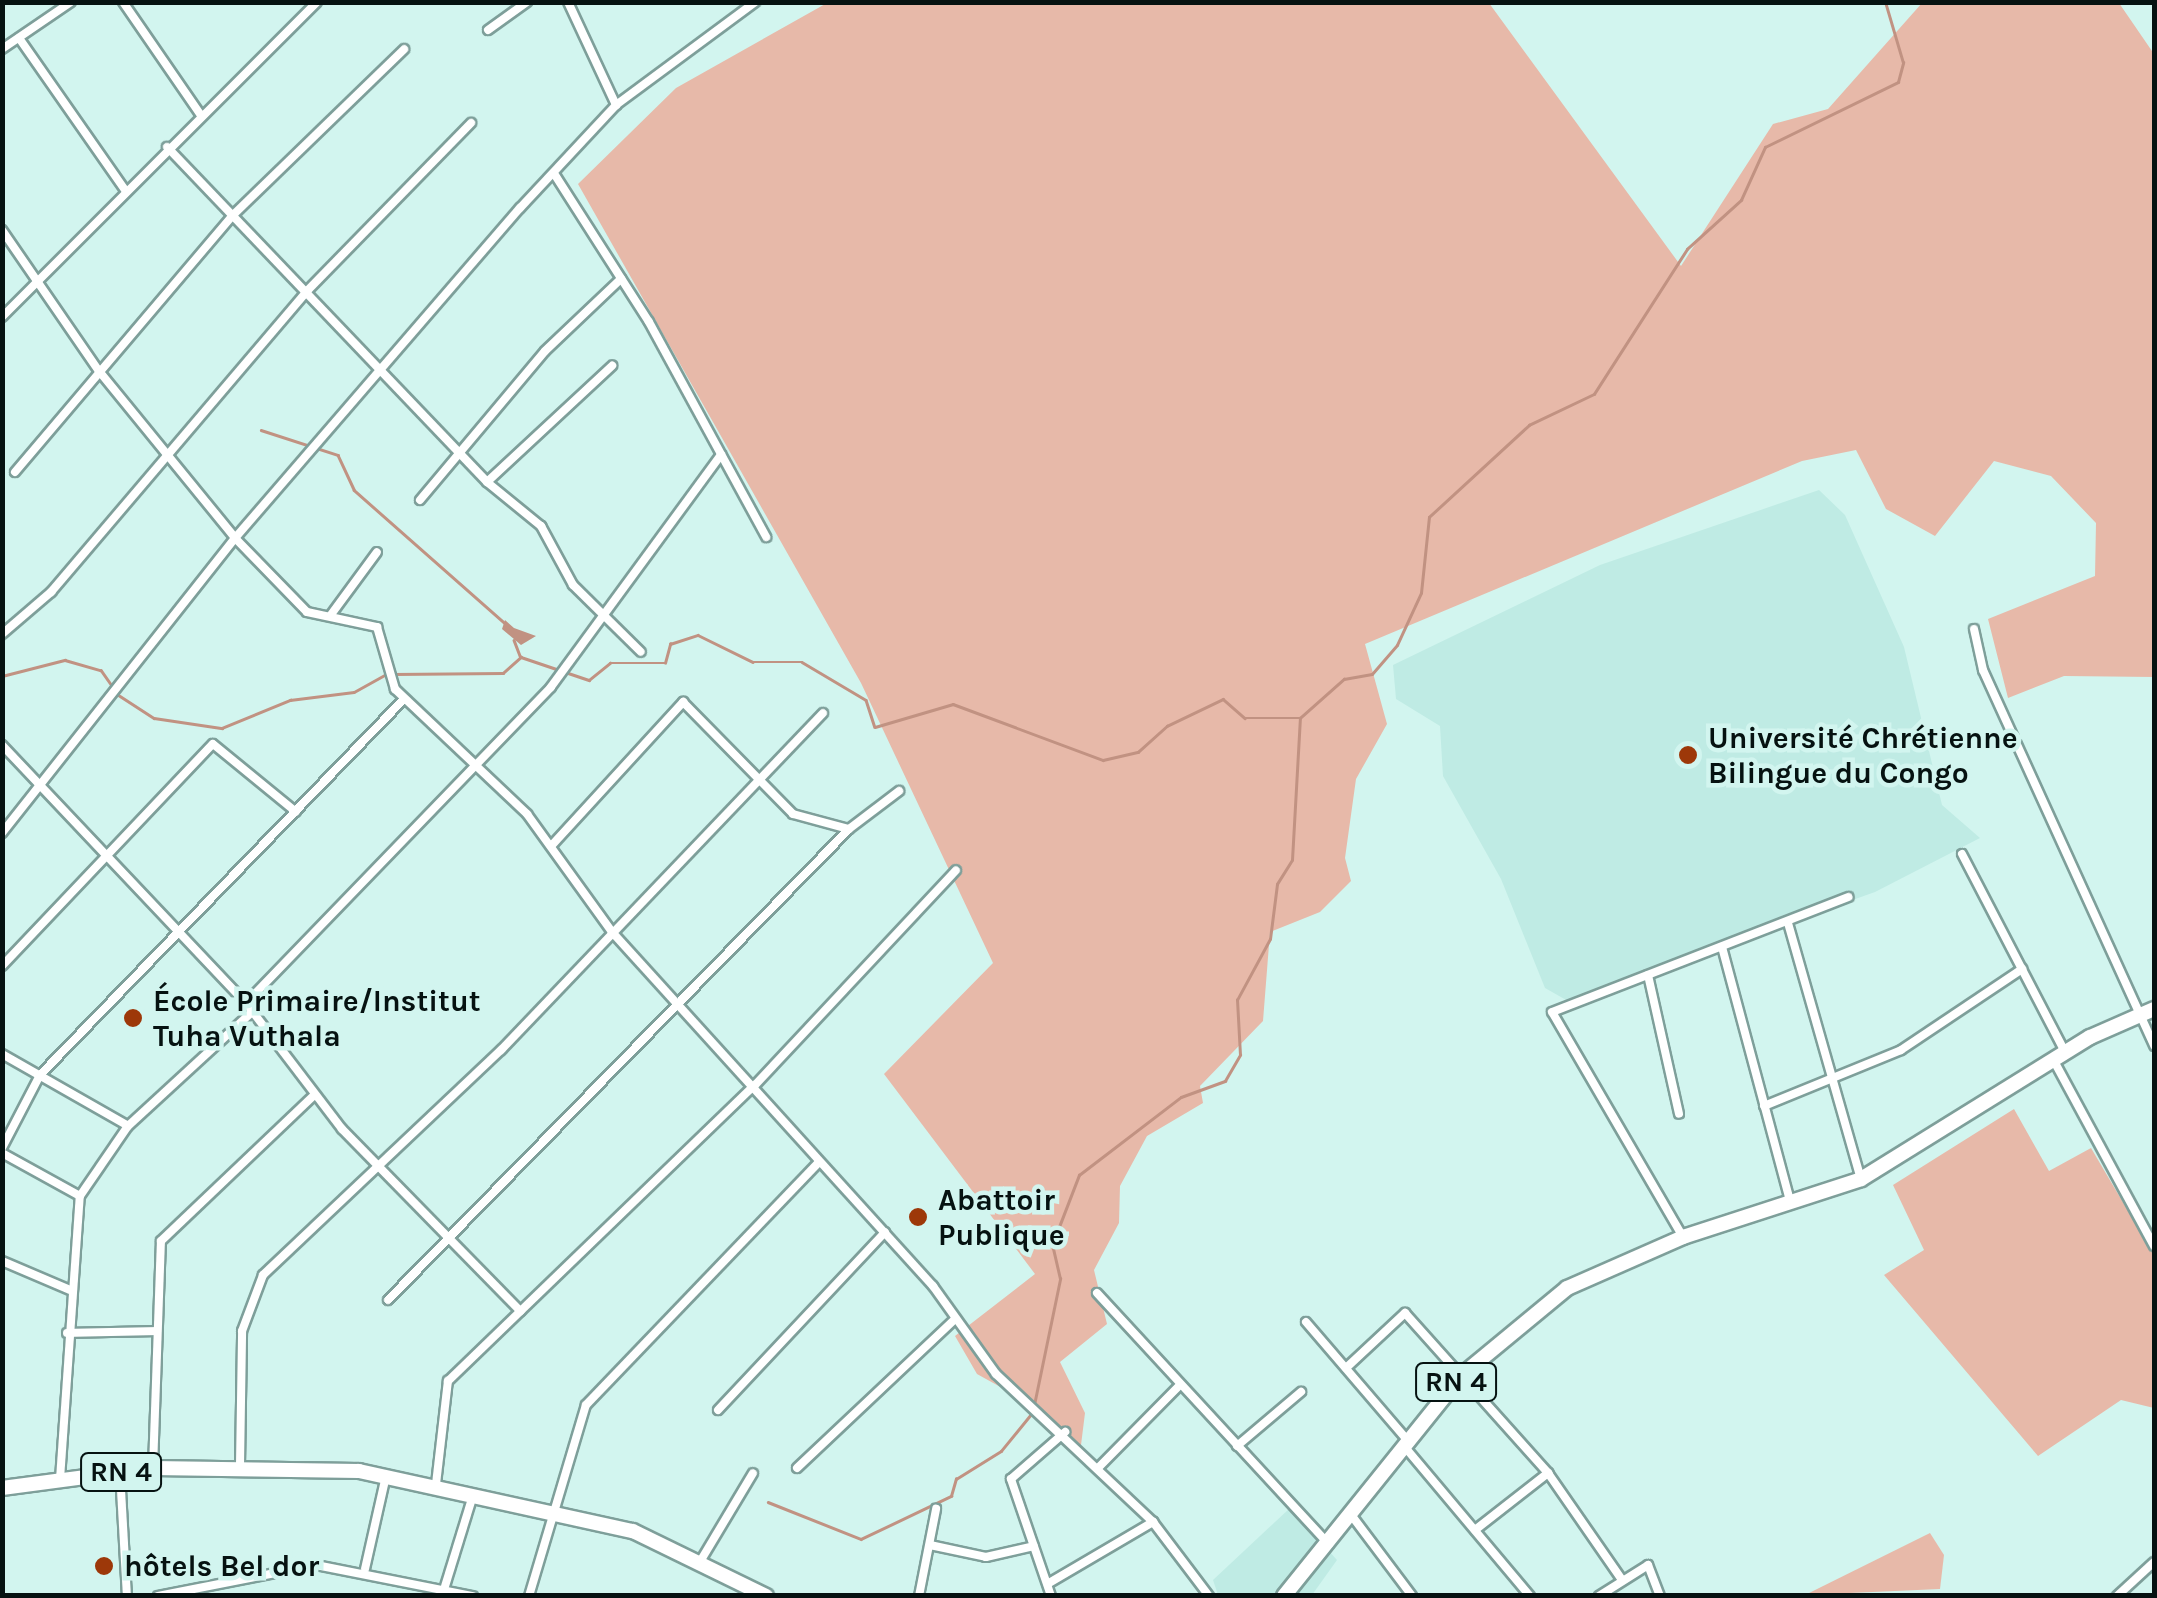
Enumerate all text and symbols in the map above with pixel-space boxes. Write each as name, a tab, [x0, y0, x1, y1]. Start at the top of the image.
place label: Université Chrétienne Bilingue du Congo	[1708, 720, 2018, 790]
marker: Université Chrétienne Bilingue du Congo	[1677, 744, 1699, 766]
place label: École Primaire/Institut Tuha Vuthala	[153, 983, 481, 1054]
marker: École Primaire/Institut Tuha Vuthala	[122, 1007, 144, 1029]
place label: Abattoir Publique	[938, 1182, 1065, 1252]
marker: Abattoir Publique	[907, 1206, 929, 1228]
road number: RN 4	[1414, 1359, 1498, 1405]
road number: RN 4	[78, 1449, 164, 1495]
place label: hôtels Bel dor	[124, 1548, 319, 1584]
marker: hôtels Bel dor	[93, 1555, 115, 1577]

